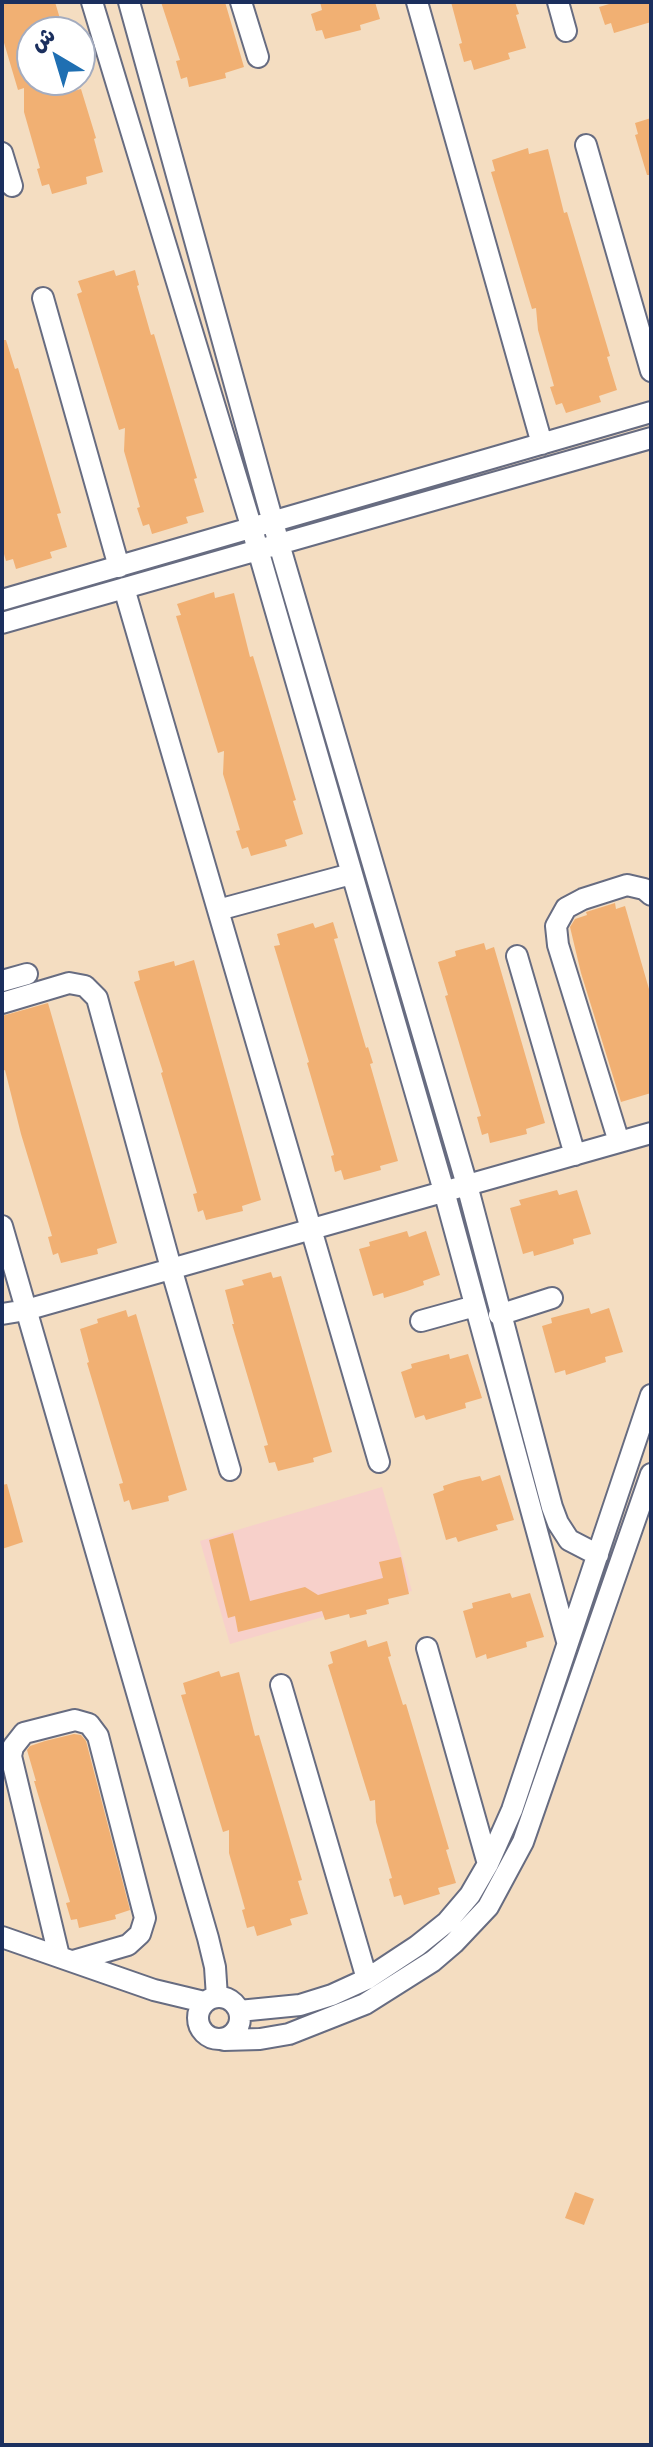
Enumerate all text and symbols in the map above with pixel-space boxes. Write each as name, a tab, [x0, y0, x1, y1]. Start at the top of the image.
north arrow	[16, 16, 96, 96]
text: ش	[24, 19, 61, 57]

